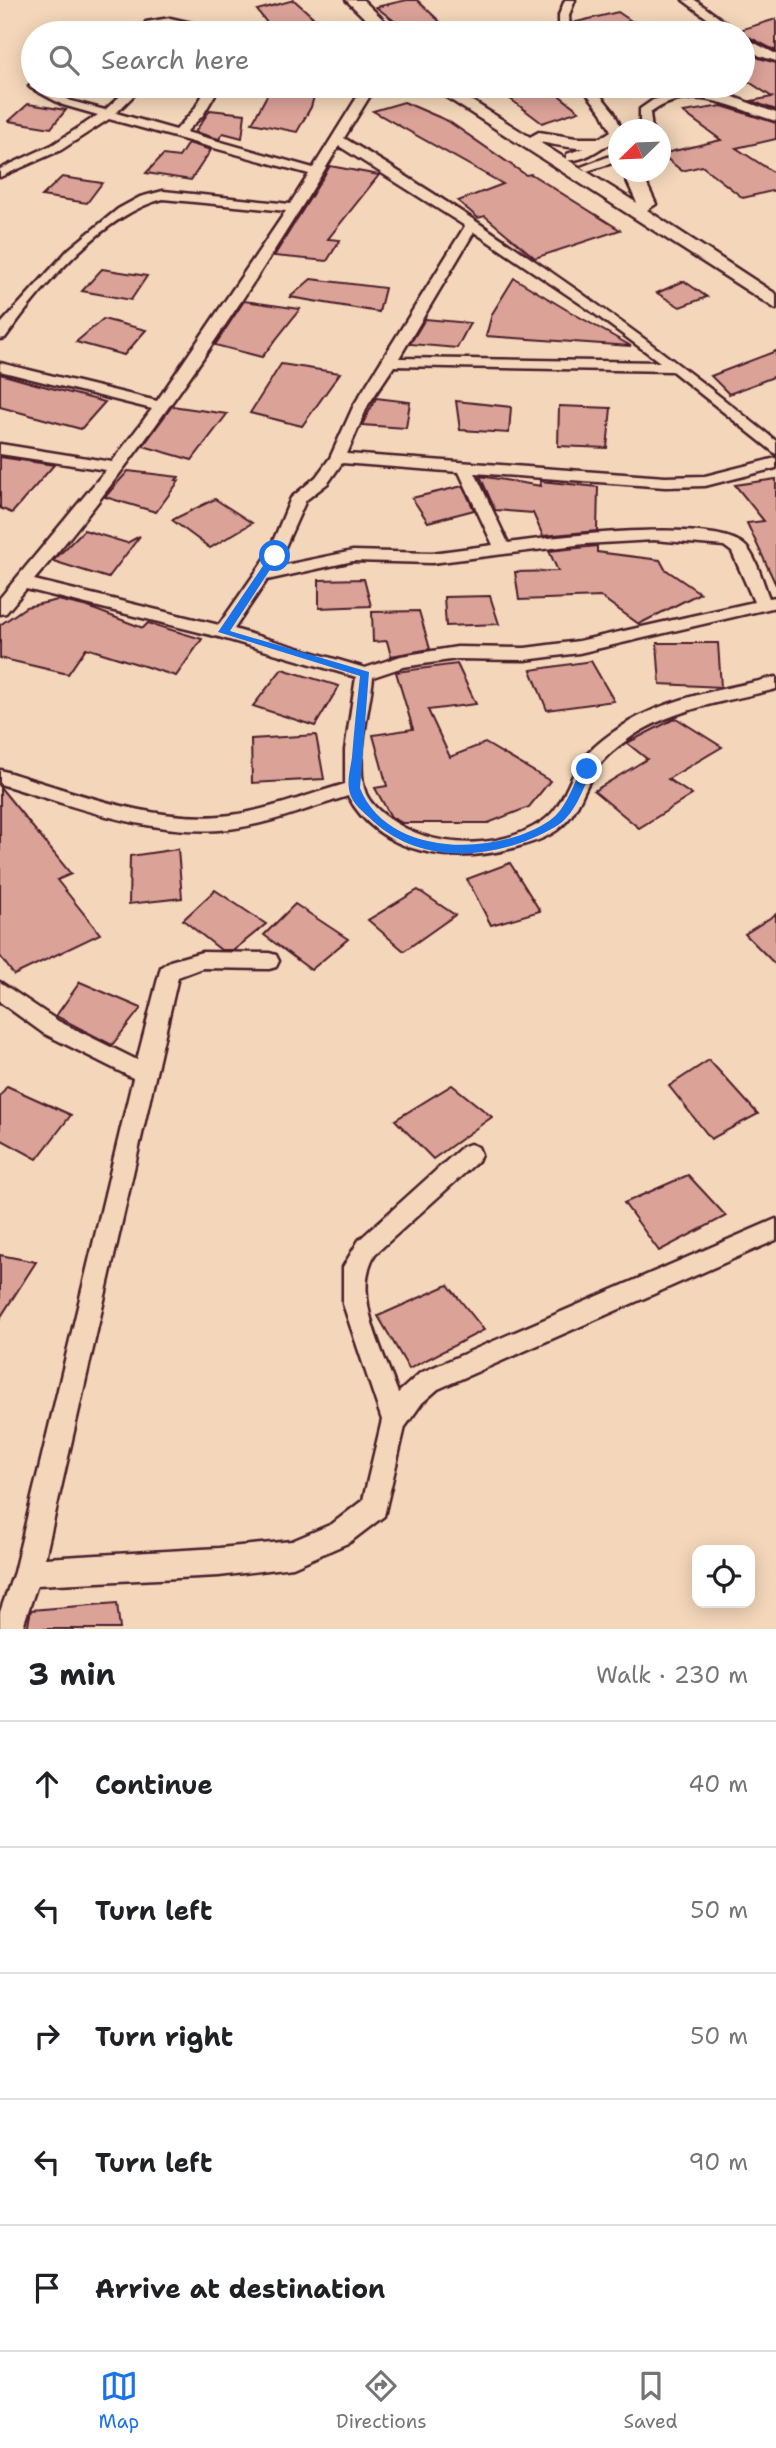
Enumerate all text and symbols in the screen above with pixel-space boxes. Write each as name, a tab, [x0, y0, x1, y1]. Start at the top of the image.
search box	[21, 21, 755, 98]
icon: search	[45, 41, 83, 79]
text: Search here	[101, 42, 250, 77]
north arrow	[608, 119, 671, 182]
route start	[259, 540, 290, 571]
route end	[571, 753, 602, 784]
map controls	[692, 1545, 755, 1608]
button: locate	[692, 1545, 755, 1608]
text: 3 min	[28, 1654, 115, 1695]
text: Walk · 230 m	[596, 1660, 748, 1690]
icon: ahead	[28, 1765, 66, 1803]
text: Continue	[95, 1767, 213, 1802]
text: 40 m	[688, 1769, 748, 1799]
icon: left	[28, 1891, 66, 1929]
text: Turn left	[95, 1893, 212, 1928]
text: 50 m	[690, 1895, 748, 1925]
icon: right	[28, 2017, 66, 2055]
text: Turn right	[95, 2019, 233, 2054]
text: 50 m	[690, 2021, 748, 2051]
icon: left	[28, 2143, 66, 2181]
text: Turn left	[95, 2145, 212, 2180]
text: 90 m	[688, 2147, 748, 2177]
icon: arrive	[28, 2269, 66, 2307]
text: Arrive at destination	[95, 2271, 385, 2306]
tab: Map	[98, 2367, 139, 2434]
tab: Directions	[336, 2367, 427, 2434]
tab: Saved	[624, 2367, 678, 2434]

